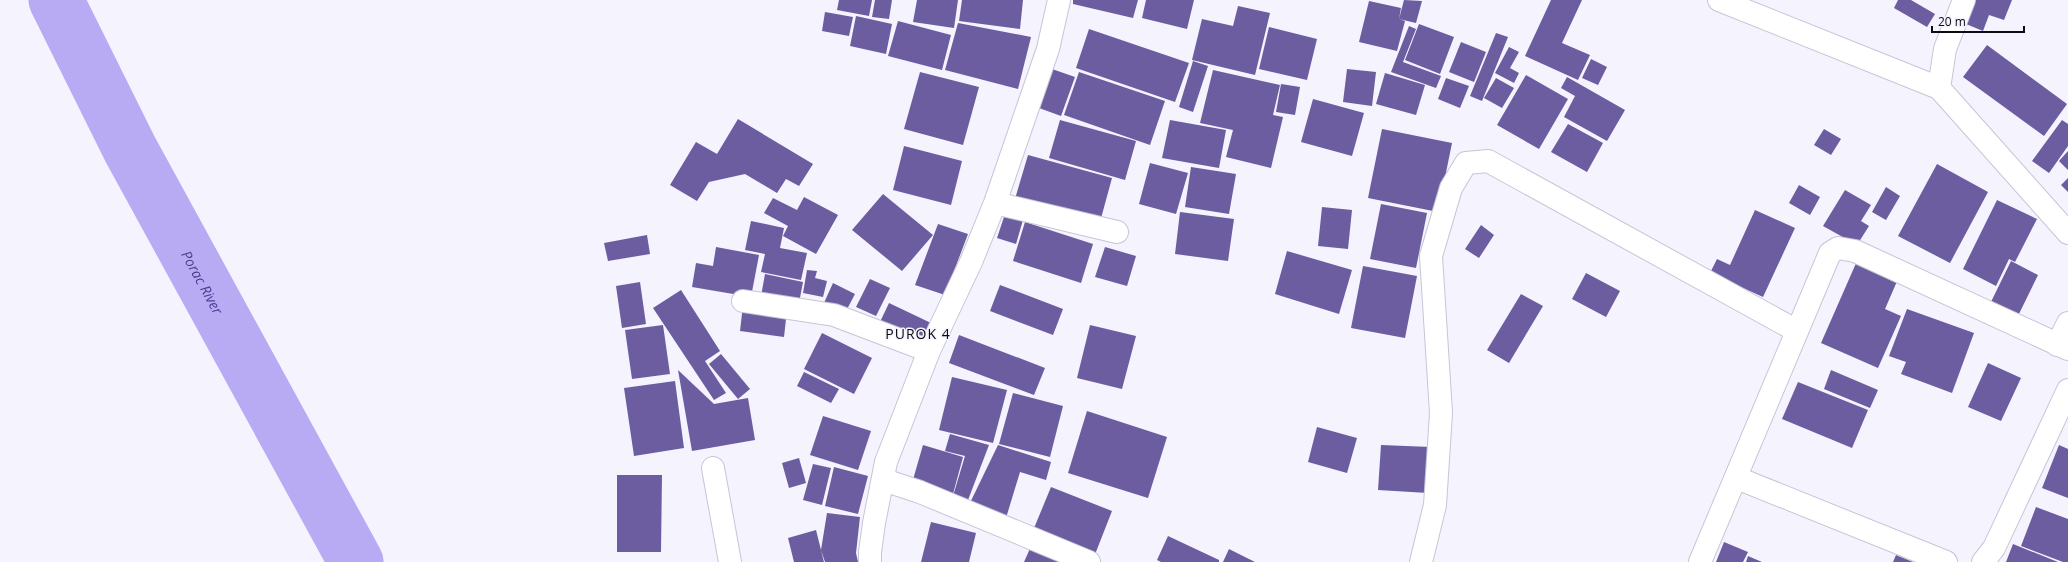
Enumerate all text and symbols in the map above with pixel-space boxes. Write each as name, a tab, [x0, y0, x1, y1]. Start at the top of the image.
scale bar	[1932, 8, 2024, 34]
text: 20 m	[1938, 13, 1966, 30]
water label: Porac River	[178, 247, 228, 318]
district label: PUROK 4	[885, 324, 951, 343]

